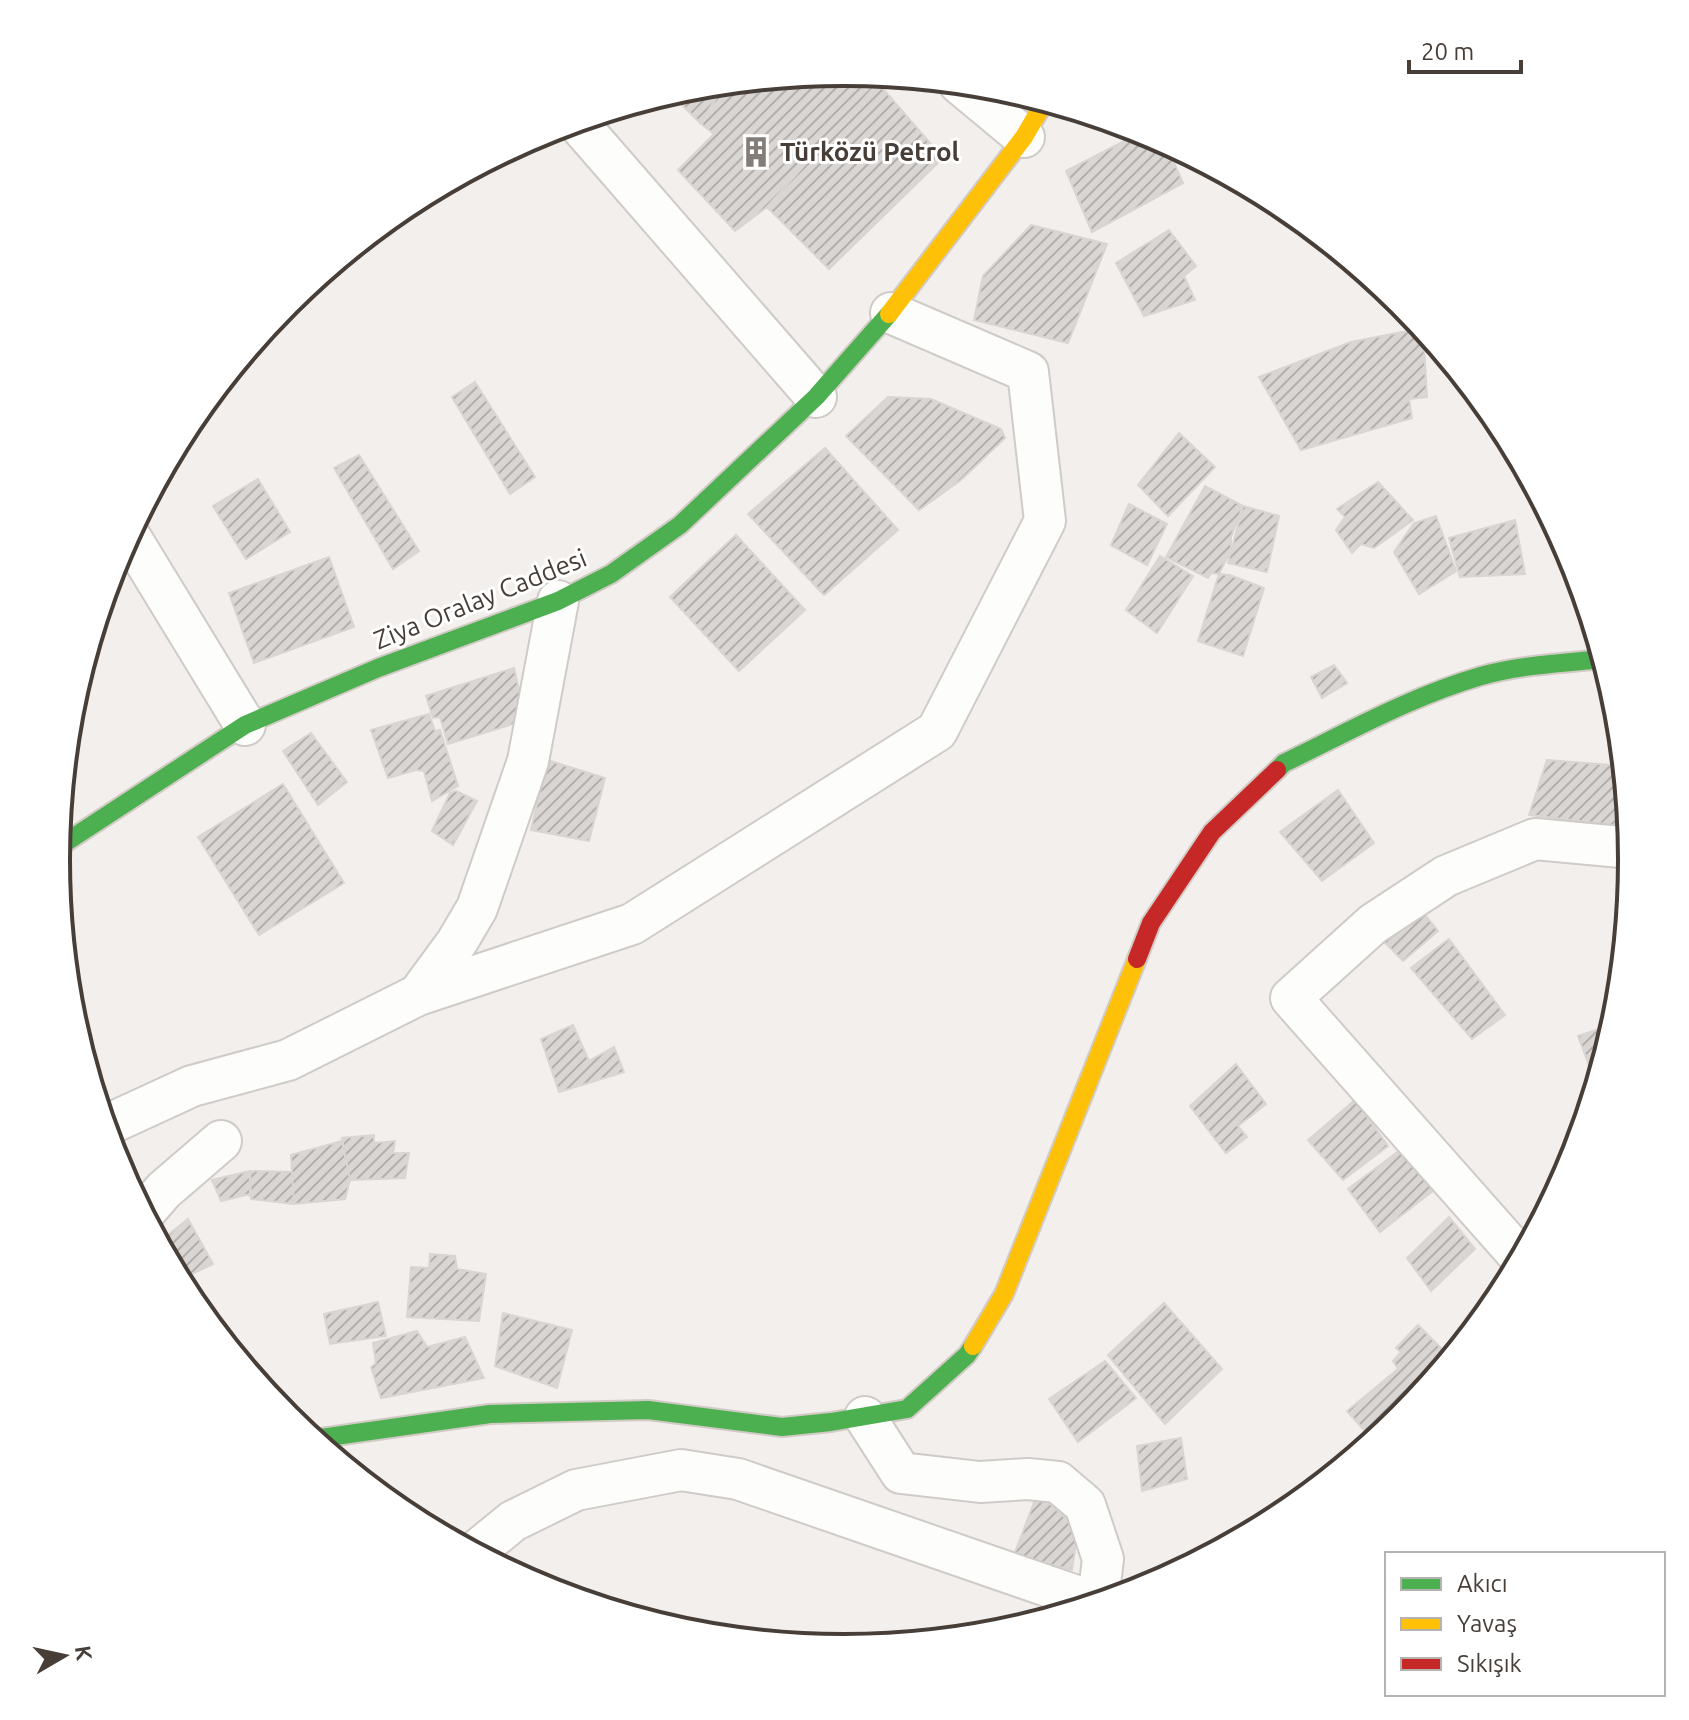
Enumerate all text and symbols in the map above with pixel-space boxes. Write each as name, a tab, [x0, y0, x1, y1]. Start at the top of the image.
scale bar	[1409, 24, 1521, 74]
text: 20 m	[1421, 38, 1474, 65]
building icon: Türközü Petrol	[739, 135, 773, 169]
place label: Türközü Petrol	[780, 137, 960, 166]
street label: Ziya Oralay Caddesi	[369, 543, 590, 654]
legend	[1385, 1552, 1665, 1696]
text: Akıcı	[1457, 1570, 1508, 1597]
text: Yavaş	[1457, 1610, 1517, 1637]
north arrow	[24, 1616, 104, 1696]
text: K	[71, 1644, 98, 1662]
text: Sıkışık	[1457, 1650, 1522, 1677]

